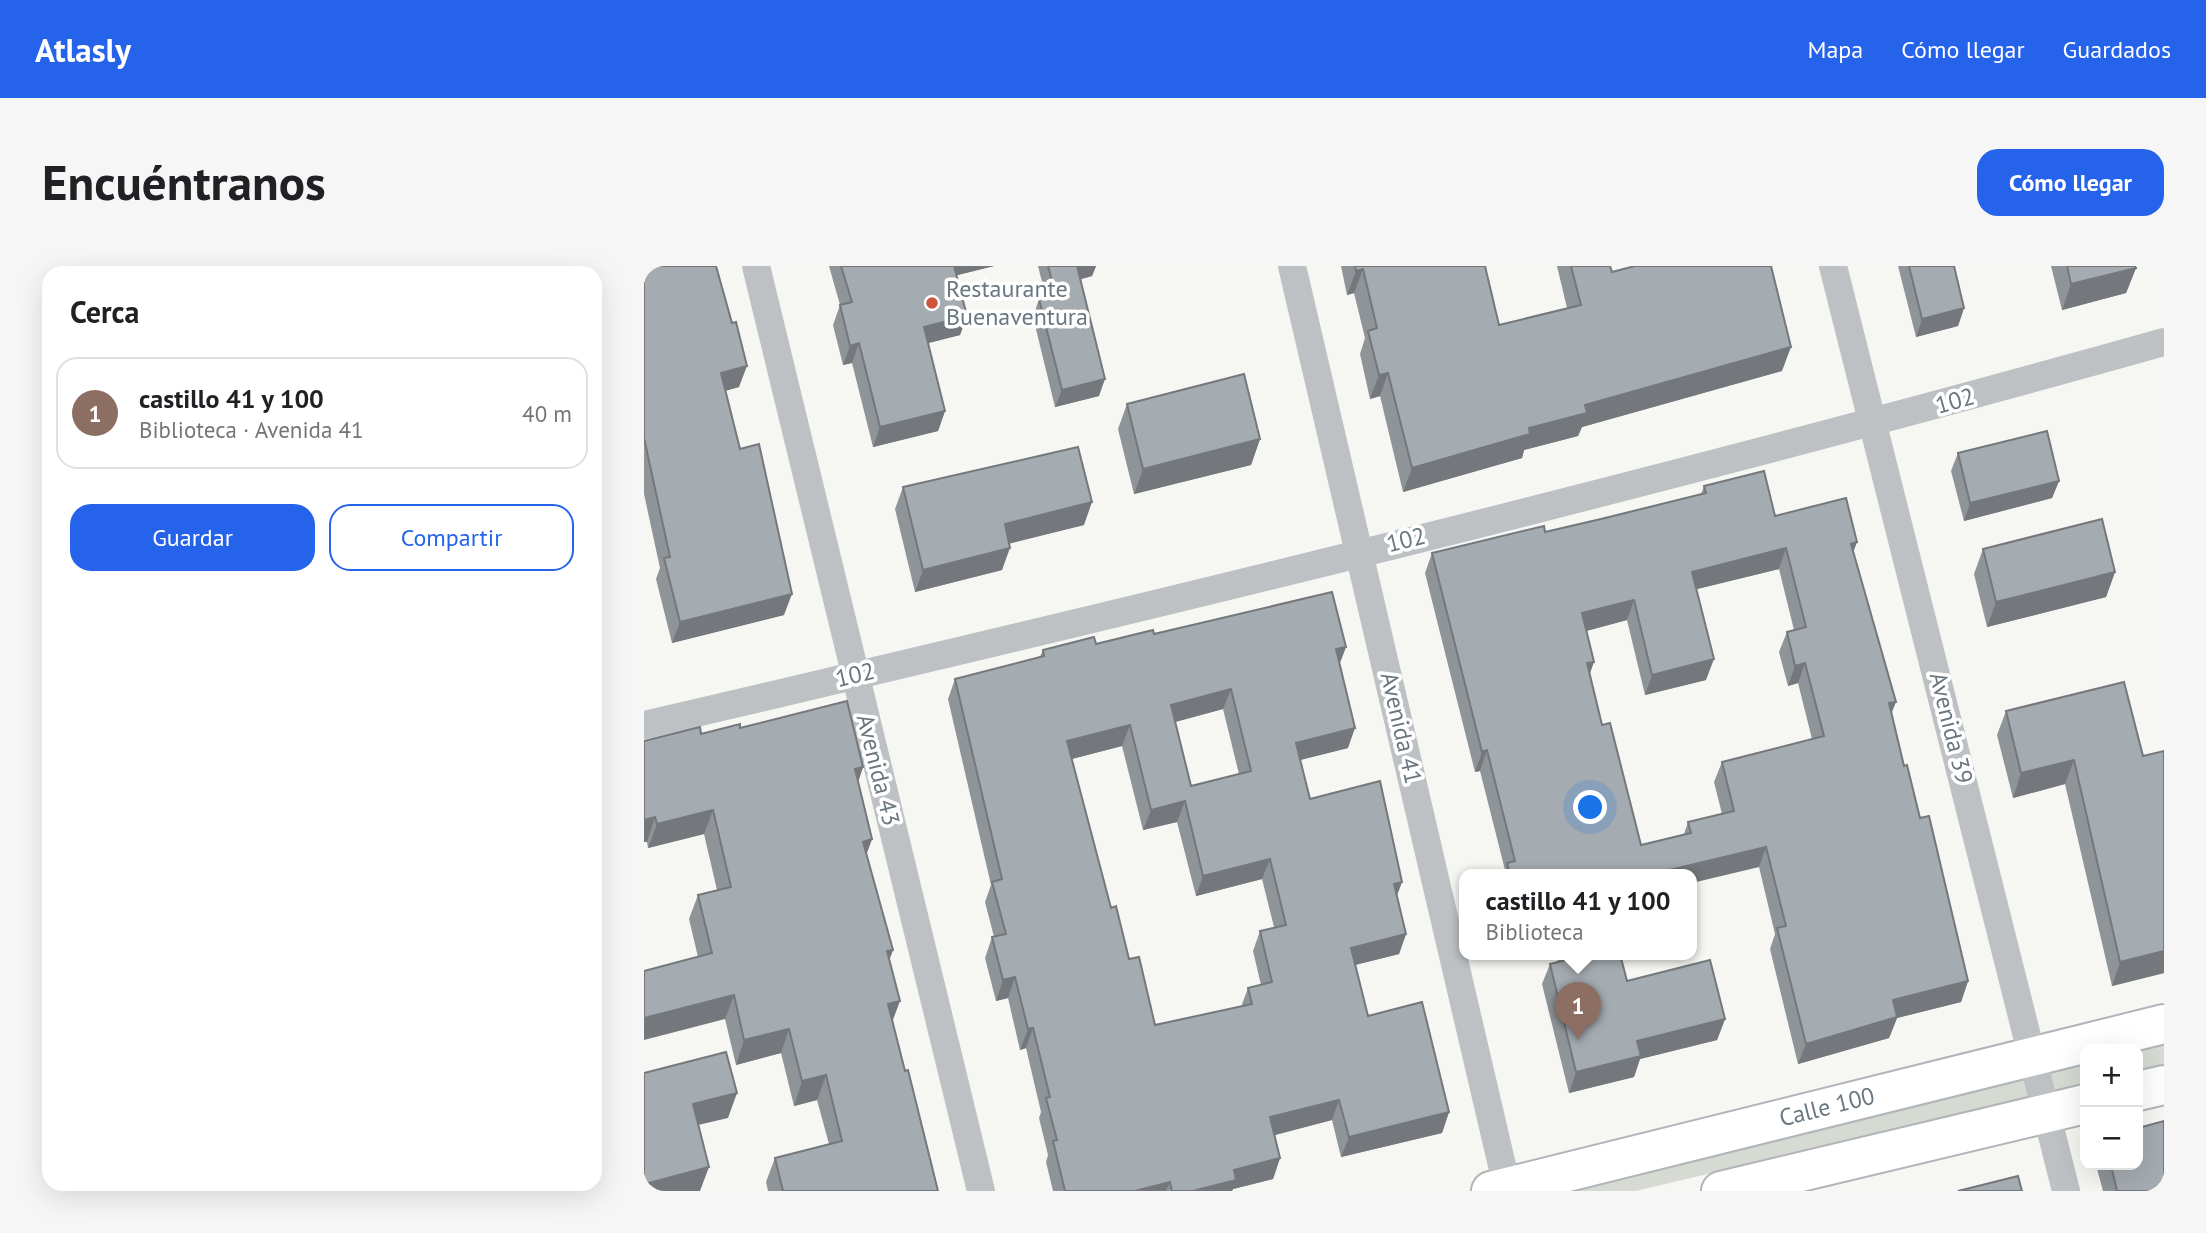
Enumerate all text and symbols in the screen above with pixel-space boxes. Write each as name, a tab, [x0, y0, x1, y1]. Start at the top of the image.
text: Atlasly	[35, 28, 131, 71]
text: Mapa	[1807, 34, 1863, 65]
text: Cómo llegar	[1901, 34, 2025, 65]
text: Guardados	[2063, 34, 2171, 65]
button: Cómo llegar	[1977, 149, 2164, 216]
text: Encuéntranos	[42, 150, 326, 214]
place label: Restaurante Buenaventura	[946, 273, 1088, 332]
text: Cerca	[70, 292, 139, 331]
marker: Restaurante Buenaventura	[924, 295, 940, 311]
street label: 102	[1932, 380, 1978, 421]
text: castillo 41 y 100	[139, 382, 324, 415]
text: 1	[88, 399, 102, 428]
text: 40 m	[522, 399, 572, 428]
text: Biblioteca · Avenida 41	[139, 415, 364, 444]
button: Guardar	[70, 504, 315, 571]
button: Compartir	[329, 504, 574, 571]
street label: 102	[1383, 520, 1429, 559]
street label: 102	[832, 655, 877, 694]
street label: Avenida 41	[1374, 669, 1429, 787]
street label: Avenida 39	[1923, 669, 1980, 787]
street label: Avenida 43	[850, 711, 907, 829]
your location	[1573, 790, 1607, 824]
popup	[1459, 869, 1697, 960]
text: castillo 41 y 100	[1486, 884, 1670, 917]
text: Biblioteca	[1486, 917, 1584, 946]
pin: 1	[1555, 982, 1601, 1040]
map controls	[2080, 1044, 2143, 1170]
button: +	[2080, 1044, 2143, 1107]
street label: Calle 100	[1776, 1080, 1878, 1133]
button: −	[2080, 1107, 2143, 1170]

